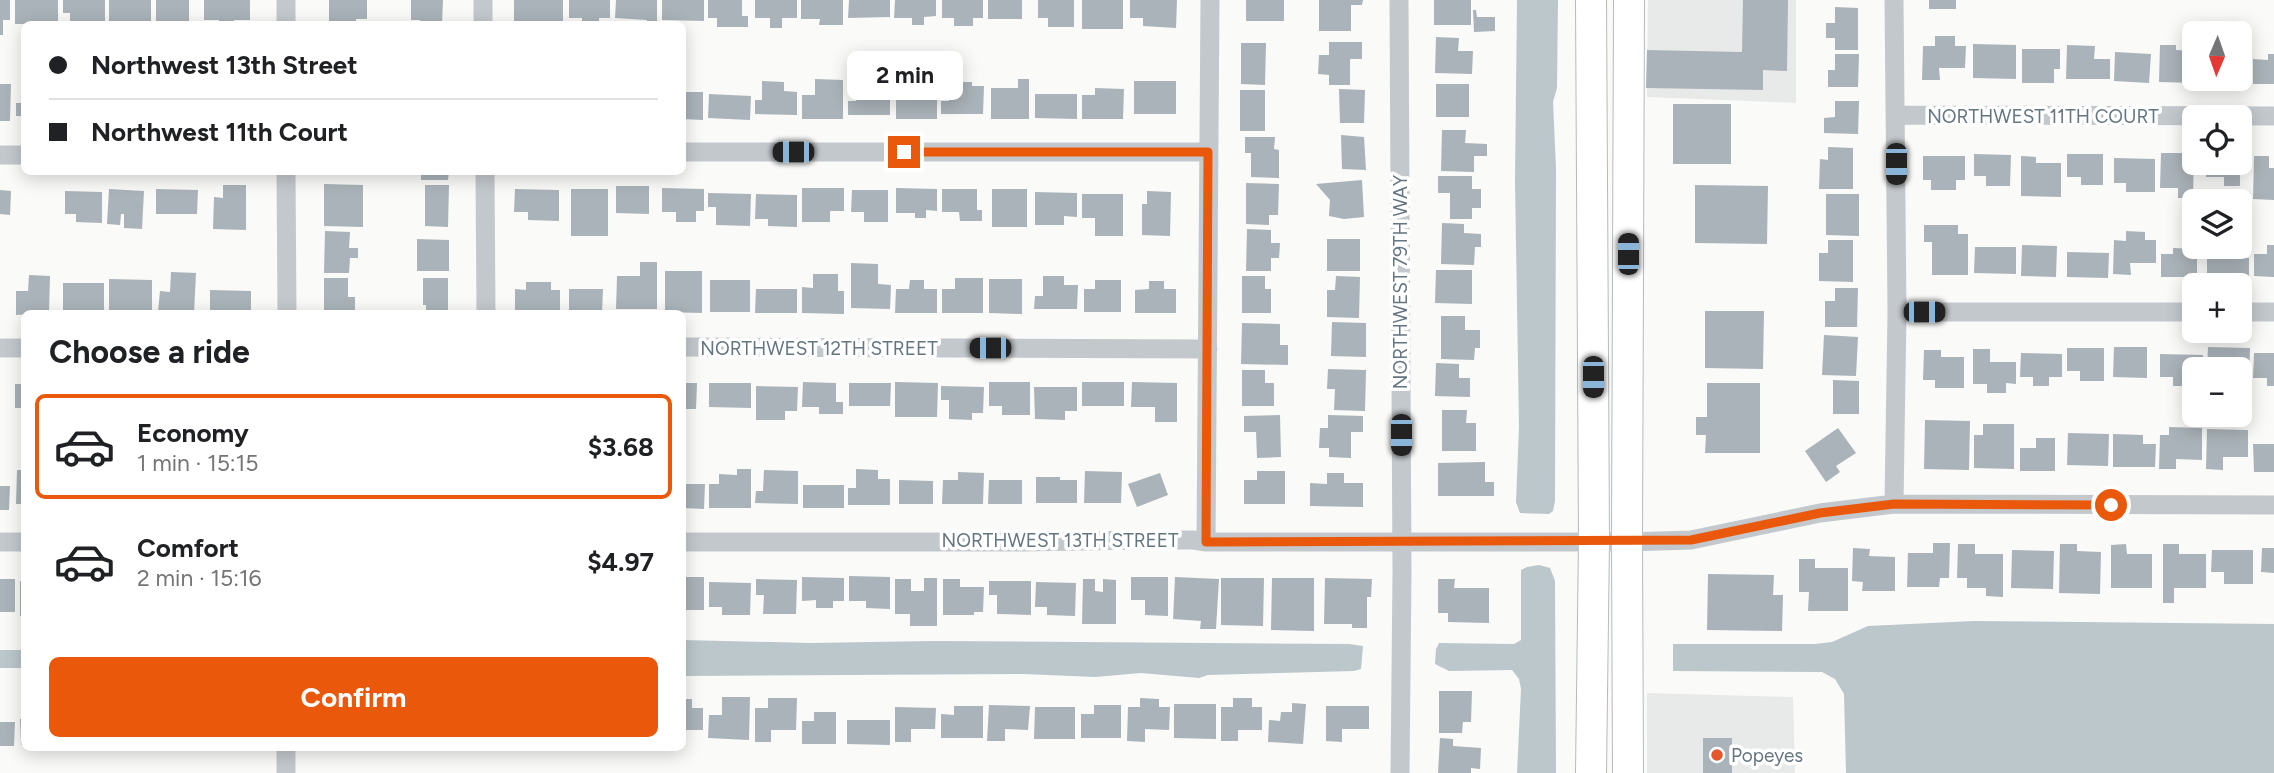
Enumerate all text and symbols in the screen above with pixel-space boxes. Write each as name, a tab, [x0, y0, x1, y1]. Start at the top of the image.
north arrow	[2182, 21, 2252, 91]
map controls	[2182, 21, 2252, 427]
text: Northwest 13th Street	[91, 49, 358, 81]
callout: 2 min	[846, 51, 962, 100]
text: 2 min	[876, 61, 934, 89]
street label: NORTHWEST 11TH COURT	[1927, 105, 2159, 128]
button: locate	[2182, 105, 2252, 175]
text: Northwest 11th Court	[91, 116, 348, 148]
route end	[888, 136, 920, 168]
car	[773, 142, 815, 163]
car	[1886, 143, 1907, 185]
street label: NORTHWEST 79TH WAY	[1389, 174, 1412, 389]
button: layers	[2182, 189, 2252, 259]
car	[1618, 233, 1639, 275]
button: +	[2182, 273, 2252, 343]
car	[1904, 302, 1946, 323]
text: Choose a ride	[49, 333, 250, 371]
street label: NORTHWEST 12TH STREET	[700, 337, 938, 360]
car	[970, 338, 1012, 359]
car	[1583, 356, 1604, 398]
button: −	[2182, 357, 2252, 427]
car	[1391, 414, 1412, 456]
icon: car	[53, 415, 116, 478]
text: Economy	[137, 417, 249, 449]
text: $3.68	[588, 431, 654, 463]
text: 1 min · 15:15	[137, 449, 258, 477]
route start	[2095, 489, 2127, 521]
street label: NORTHWEST 13TH STREET	[941, 529, 1179, 552]
icon: car	[53, 530, 116, 593]
text: Comfort	[137, 532, 239, 564]
text: $4.97	[587, 546, 654, 578]
text: 2 min · 15:16	[137, 564, 262, 592]
button: Confirm	[49, 657, 658, 737]
place label: Popeyes	[1731, 744, 1803, 767]
marker: Popeyes	[1709, 747, 1725, 763]

